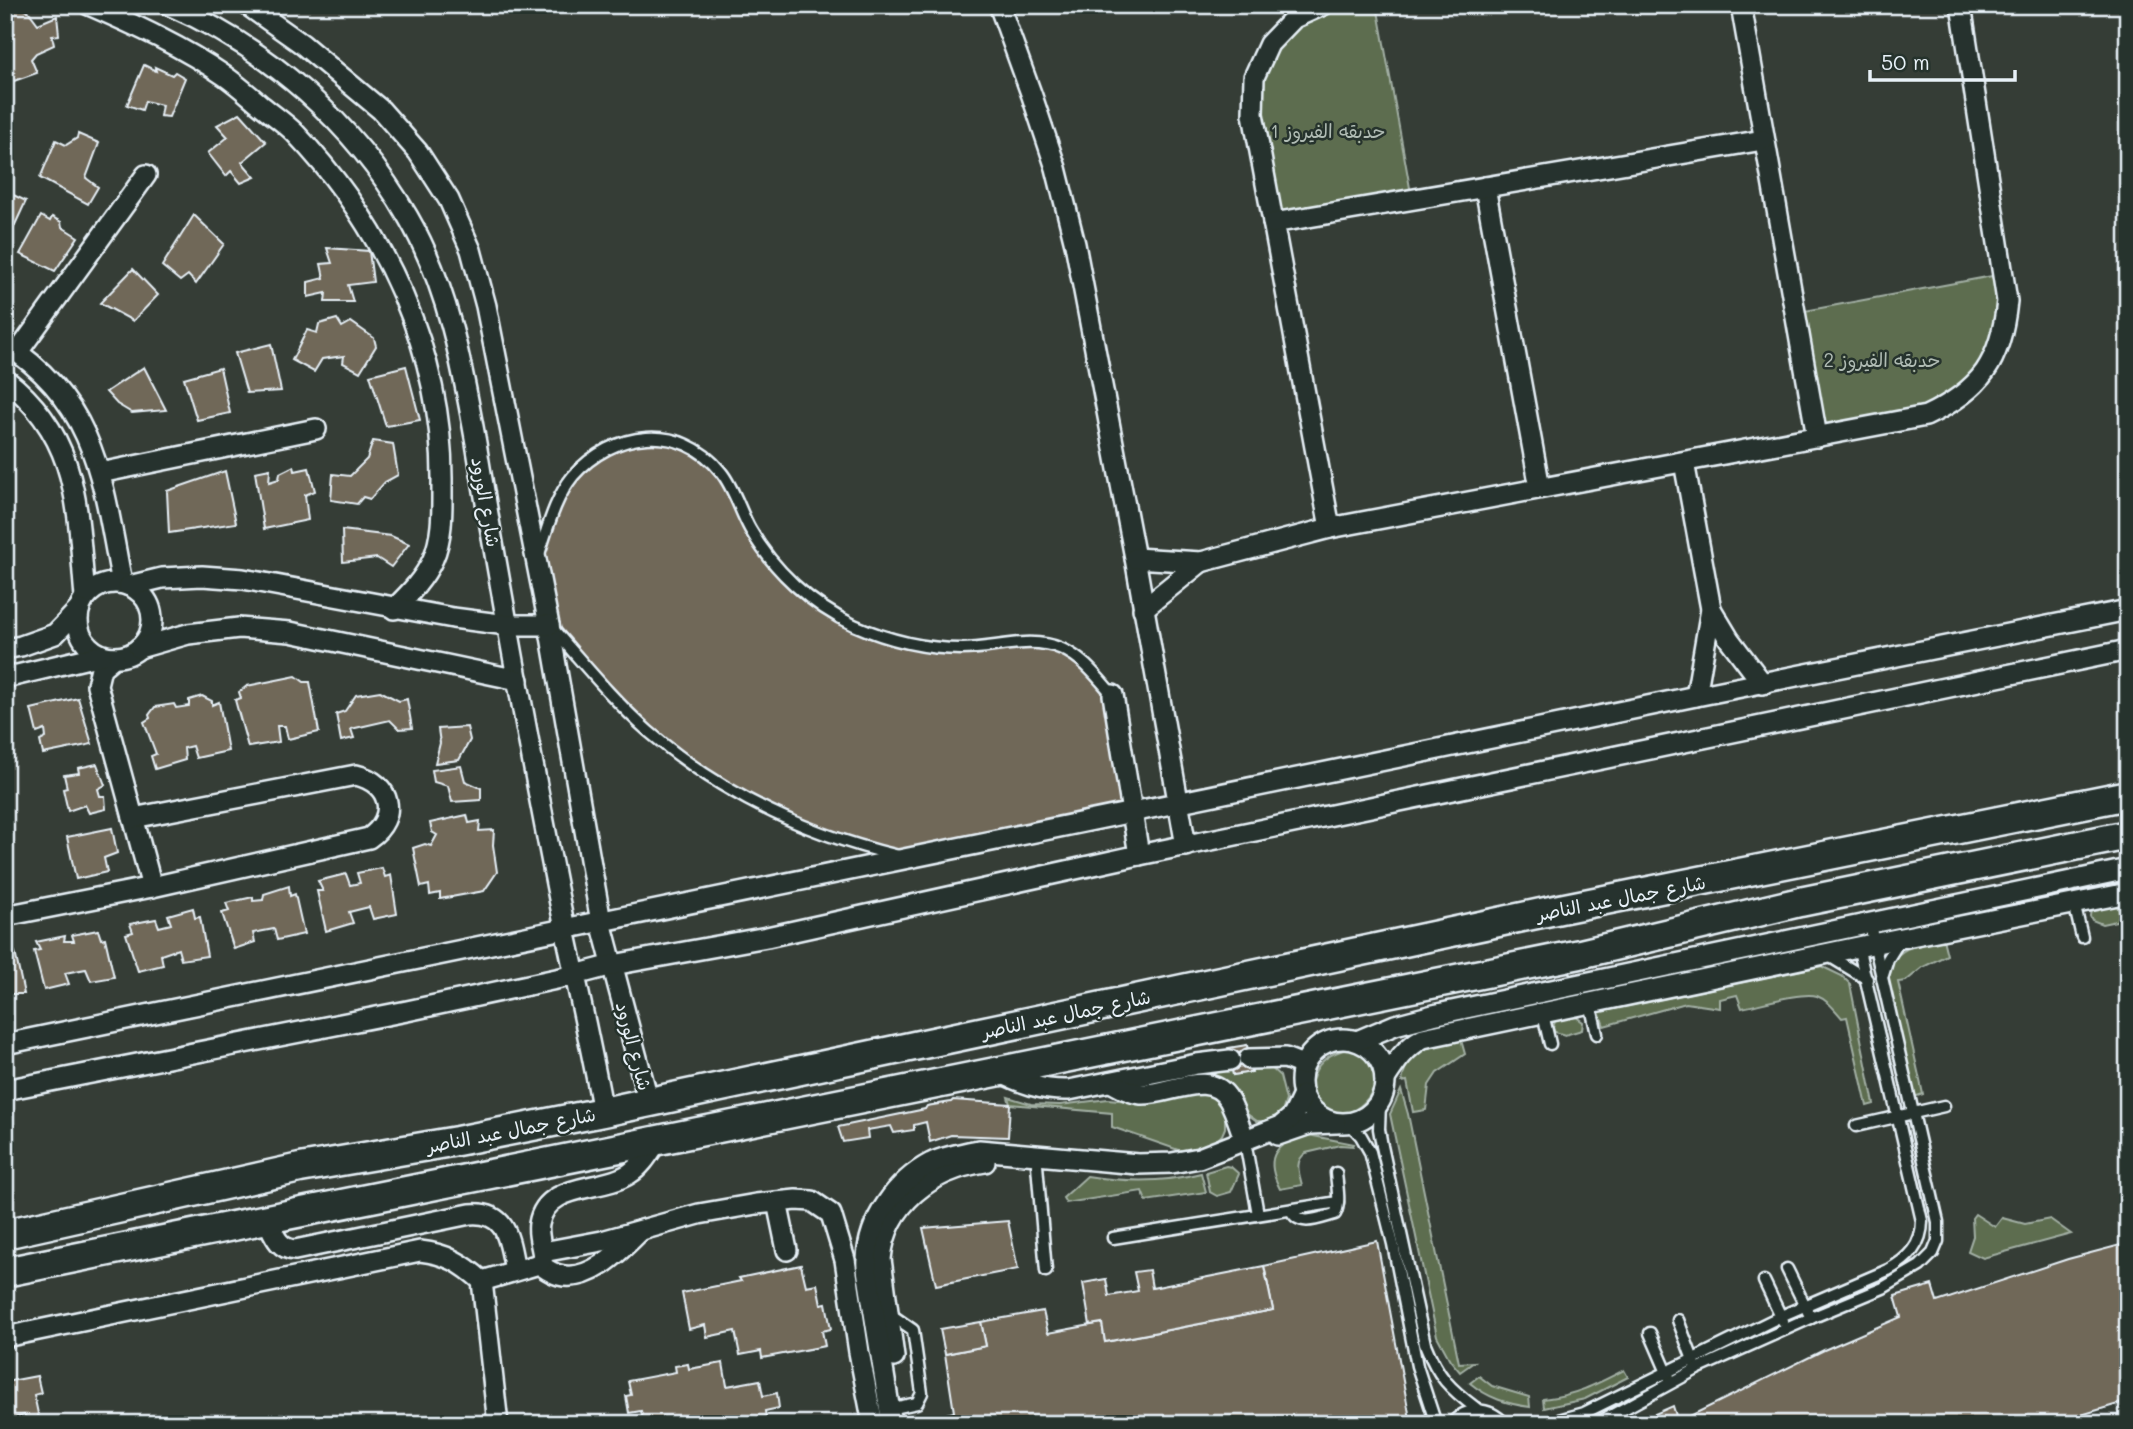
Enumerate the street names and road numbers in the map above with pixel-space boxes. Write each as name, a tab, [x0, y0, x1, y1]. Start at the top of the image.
street label: شارع الورود	[464, 455, 507, 549]
street label: شارع جمال عبد الناصر	[1532, 869, 1708, 929]
street label: شارع جمال عبد الناصر	[977, 983, 1153, 1046]
street label: شارع الورود	[609, 999, 658, 1094]
street label: شارع جمال عبد الناصر	[422, 1101, 598, 1161]

